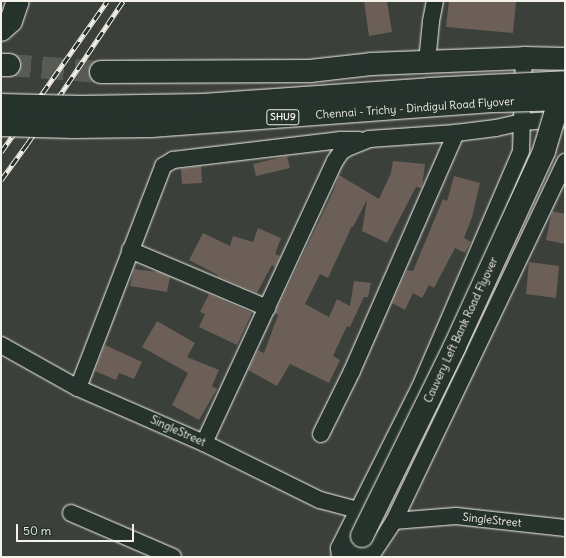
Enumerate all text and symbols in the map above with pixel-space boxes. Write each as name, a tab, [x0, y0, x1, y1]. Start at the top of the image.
street label: Chennai - Trichy - Dindigul Road Flyover	[315, 94, 515, 122]
road number: SHU9	[266, 109, 300, 125]
street label: Cauvery Left Bank Road Flyover	[421, 255, 501, 405]
street label: SingleStreet	[148, 413, 208, 449]
street label: SingleStreet	[462, 510, 522, 530]
scale bar	[18, 516, 136, 542]
text: 50 m	[23, 523, 51, 538]

